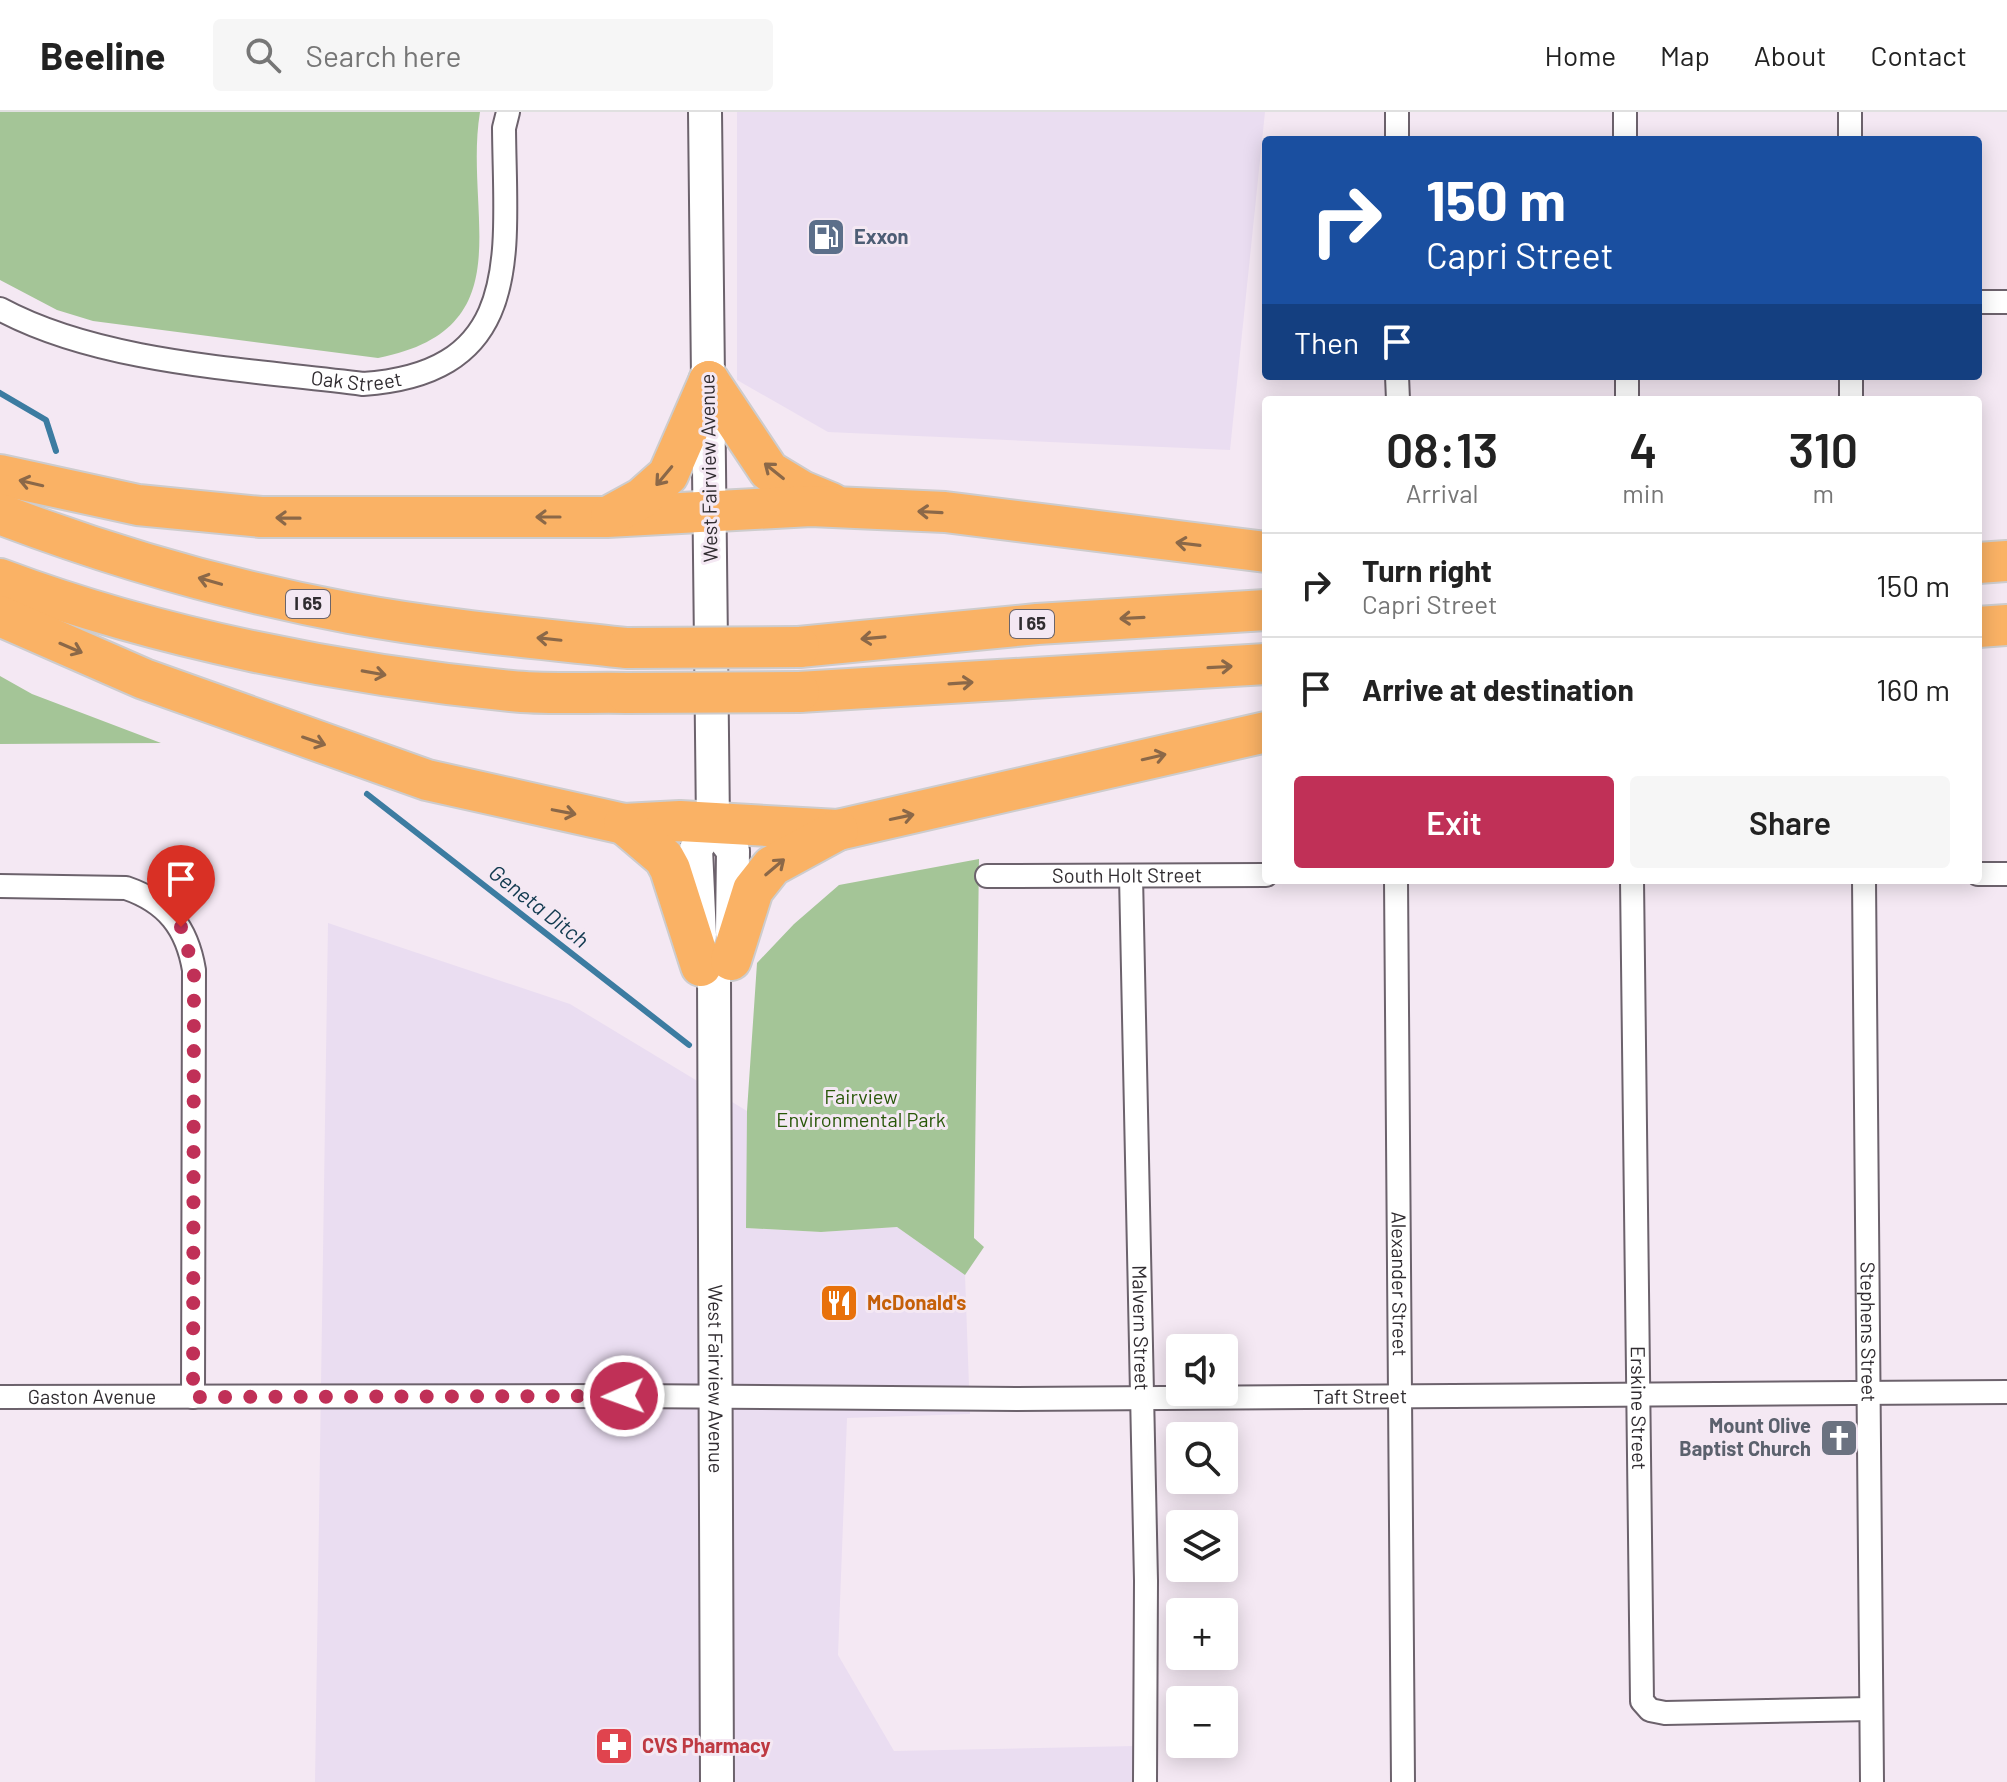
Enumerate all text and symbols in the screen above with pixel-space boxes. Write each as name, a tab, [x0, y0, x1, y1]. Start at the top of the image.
search box	[213, 19, 773, 91]
text: Beeline	[40, 32, 165, 78]
icon: search	[241, 33, 285, 77]
text: Search here	[305, 37, 461, 73]
text: Home	[1545, 38, 1616, 72]
text: Map	[1660, 38, 1710, 72]
text: About	[1754, 38, 1826, 72]
text: Contact	[1870, 38, 1967, 72]
text: 150 m	[1426, 165, 1566, 232]
icon: right	[1294, 168, 1398, 272]
fuel station icon: Exxon	[805, 216, 847, 258]
place label: Exxon	[854, 224, 909, 248]
text: Capri Street	[1426, 233, 1614, 276]
icon: arrive	[1375, 320, 1419, 364]
text: Then	[1294, 324, 1359, 360]
street label: Oak Street	[310, 365, 404, 395]
street label: West Fairview Avenue	[694, 373, 722, 563]
text: 08:13	[1386, 420, 1498, 478]
text: 4	[1629, 420, 1657, 478]
text: 310	[1788, 420, 1858, 478]
one-way arrow	[763, 463, 784, 481]
one-way arrow	[655, 466, 673, 487]
one-way arrow	[19, 474, 45, 489]
text: Arrival	[1406, 477, 1479, 508]
text: min	[1622, 477, 1664, 508]
text: m	[1812, 477, 1834, 508]
one-way arrow	[917, 504, 944, 519]
one-way arrow	[535, 509, 562, 525]
one-way arrow	[275, 510, 302, 526]
one-way arrow	[1176, 536, 1202, 551]
text: Turn right	[1362, 552, 1492, 588]
icon: right	[1294, 563, 1338, 607]
text: 150 m	[1876, 567, 1950, 603]
one-way arrow	[198, 573, 224, 588]
text: Capri Street	[1362, 588, 1498, 619]
road number: I 65	[286, 590, 330, 618]
road number: I 65	[1010, 610, 1054, 638]
one-way arrow	[1119, 611, 1146, 626]
one-way arrow	[860, 631, 887, 646]
one-way arrow	[536, 632, 563, 647]
one-way arrow	[58, 641, 83, 656]
one-way arrow	[1206, 659, 1233, 674]
one-way arrow	[361, 666, 386, 681]
icon: arrive	[1294, 667, 1338, 711]
text: Arrive at destination	[1362, 671, 1634, 707]
text: 160 m	[1876, 671, 1950, 707]
one-way arrow	[947, 675, 974, 690]
one-way arrow	[301, 735, 326, 750]
one-way arrow	[1141, 749, 1167, 764]
button: Exit	[1294, 776, 1614, 868]
button: Share	[1630, 776, 1950, 868]
one-way arrow	[550, 805, 576, 820]
one-way arrow	[888, 809, 914, 824]
pin	[147, 845, 215, 927]
icon: arrive	[159, 857, 203, 901]
water label: Geneta Ditch	[485, 858, 595, 952]
one-way arrow	[764, 858, 785, 876]
street label: South Holt Street	[1052, 862, 1202, 887]
park label: Fairview Environmental Park	[776, 1084, 946, 1131]
street label: Alexander Street	[1388, 1211, 1413, 1357]
street label: Stephens Street	[1856, 1262, 1882, 1402]
street label: Malvern Street	[1128, 1265, 1155, 1391]
restaurant icon: McDonald's	[818, 1282, 860, 1324]
street label: West Fairview Avenue	[704, 1284, 729, 1474]
place label: McDonald's	[867, 1290, 966, 1314]
map controls	[1166, 1334, 1238, 1758]
button: sound	[1166, 1334, 1238, 1406]
street label: Erskine Street	[1627, 1346, 1652, 1470]
position arrow	[582, 1354, 666, 1438]
street label: Taft Street	[1313, 1383, 1407, 1408]
street label: Gaston Avenue	[28, 1384, 156, 1408]
place label: Mount Olive Baptist Church	[1679, 1413, 1811, 1460]
church icon: Mount Olive Baptist Church	[1818, 1417, 1860, 1459]
button: search	[1166, 1422, 1238, 1494]
button: layers	[1166, 1510, 1238, 1582]
button: +	[1166, 1598, 1238, 1670]
button: −	[1166, 1686, 1238, 1758]
pharmacy icon: CVS Pharmacy	[593, 1725, 635, 1767]
place label: CVS Pharmacy	[642, 1733, 771, 1757]

